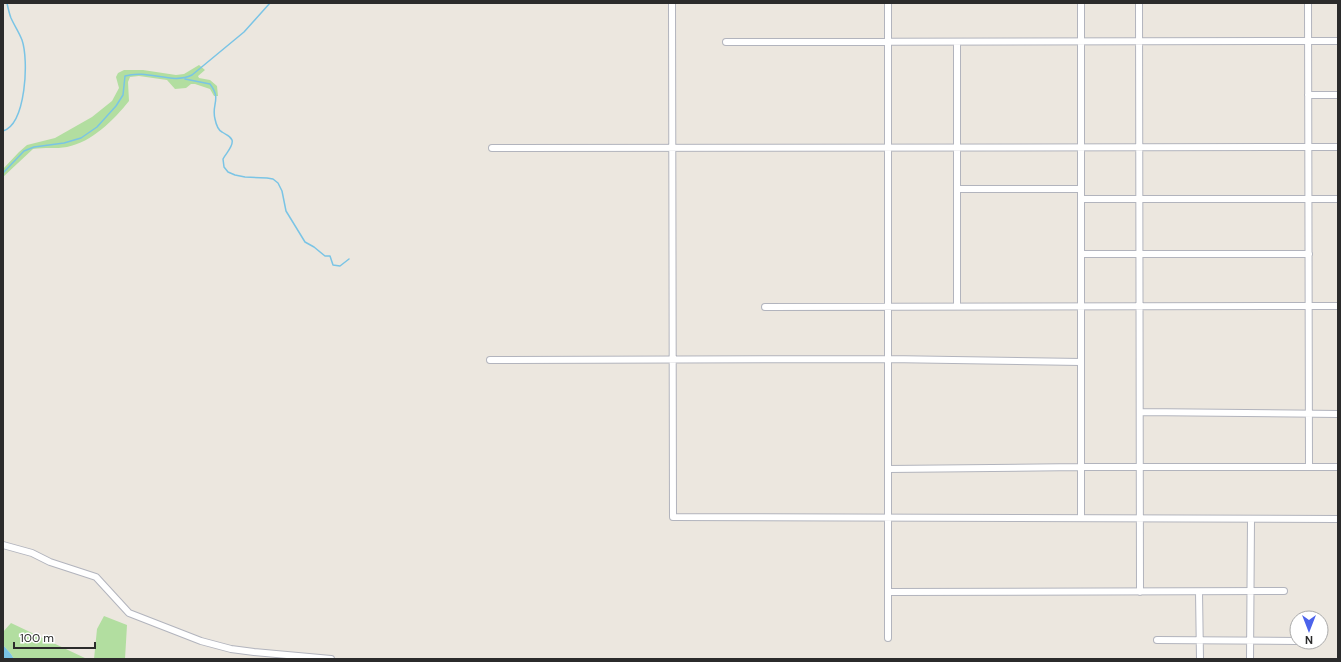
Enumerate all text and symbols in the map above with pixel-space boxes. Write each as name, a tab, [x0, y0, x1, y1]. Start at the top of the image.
north arrow	[1289, 610, 1329, 650]
scale bar	[14, 624, 95, 650]
text: 100 m	[20, 630, 54, 646]
text: N	[1305, 633, 1313, 647]

